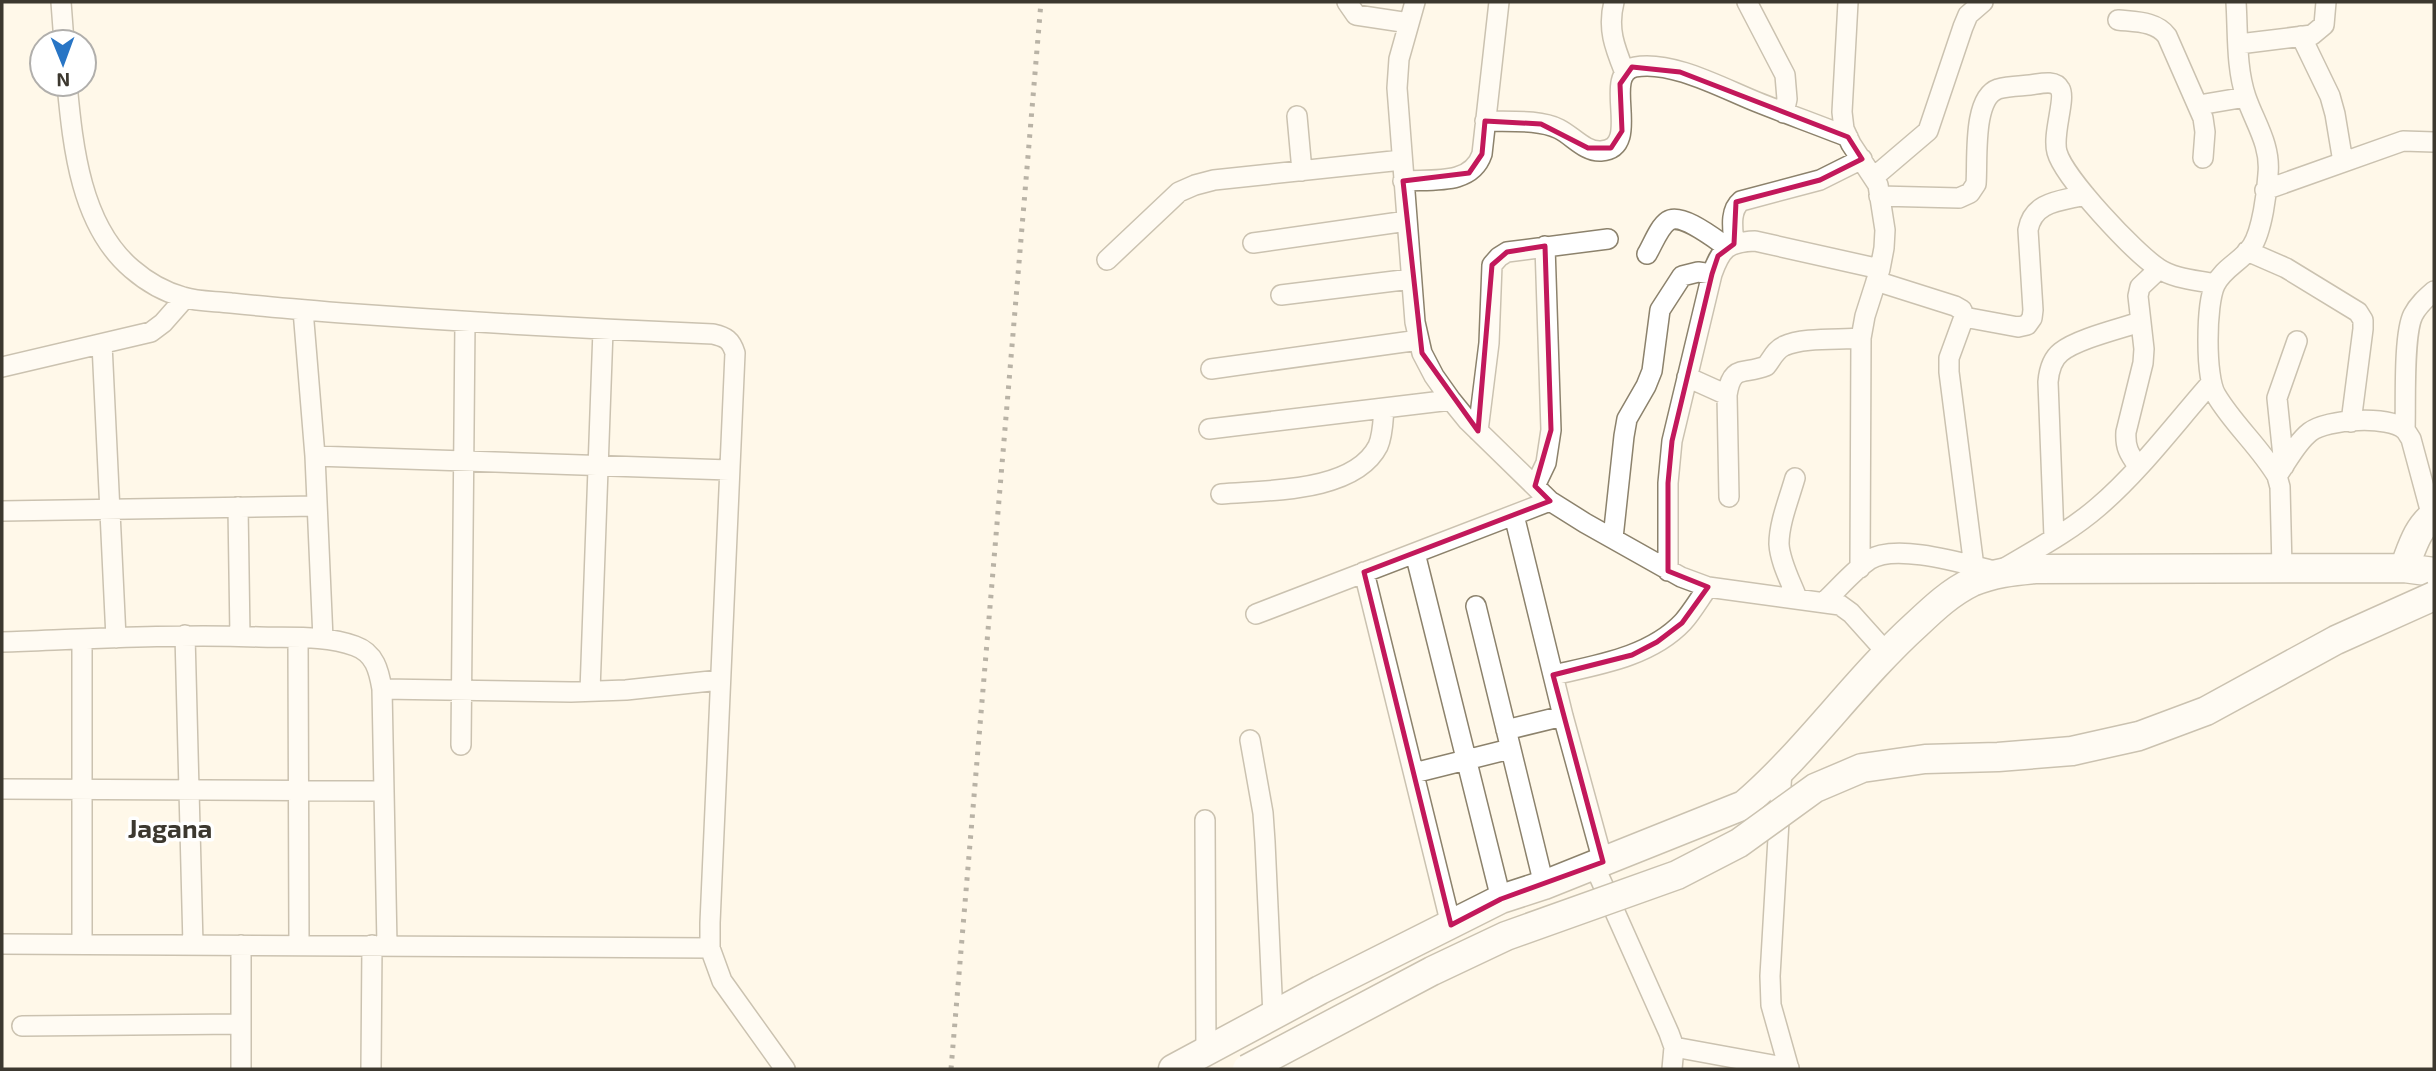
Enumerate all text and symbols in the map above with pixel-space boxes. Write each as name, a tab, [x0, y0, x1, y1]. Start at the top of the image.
north arrow	[28, 28, 98, 98]
text: N	[56, 69, 70, 92]
district label: Jagana	[128, 812, 212, 843]

